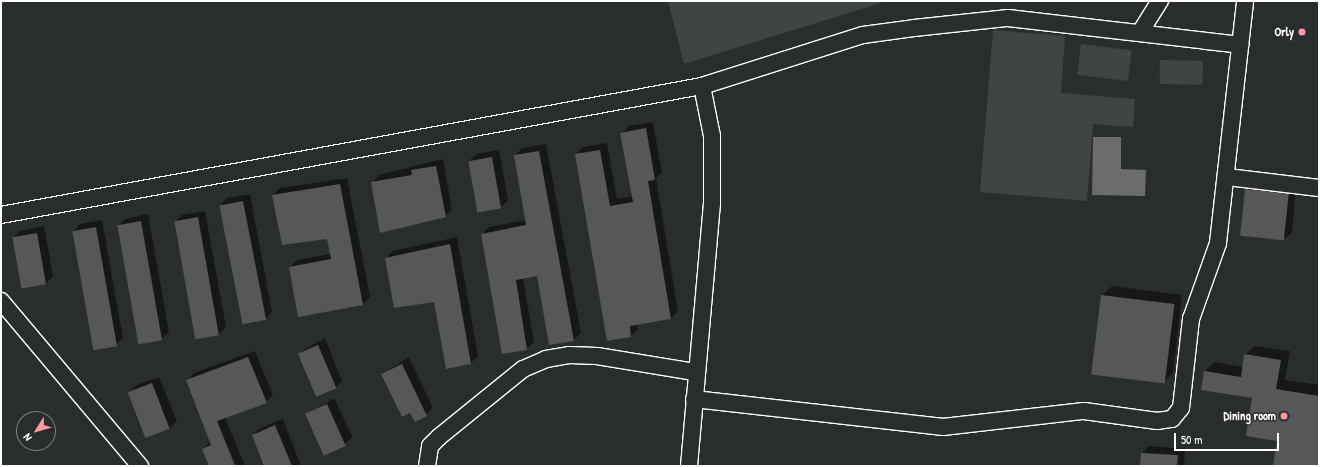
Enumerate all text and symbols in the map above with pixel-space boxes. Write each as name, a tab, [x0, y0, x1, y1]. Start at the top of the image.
place label: Orly	[1274, 25, 1294, 39]
marker: Orly	[1297, 27, 1307, 37]
place label: Dining room	[1224, 409, 1276, 423]
north arrow	[16, 411, 56, 451]
marker: Dining room	[1279, 411, 1289, 421]
scale bar	[1176, 425, 1281, 451]
text: N	[20, 431, 35, 444]
text: 50 m	[1181, 431, 1202, 448]

